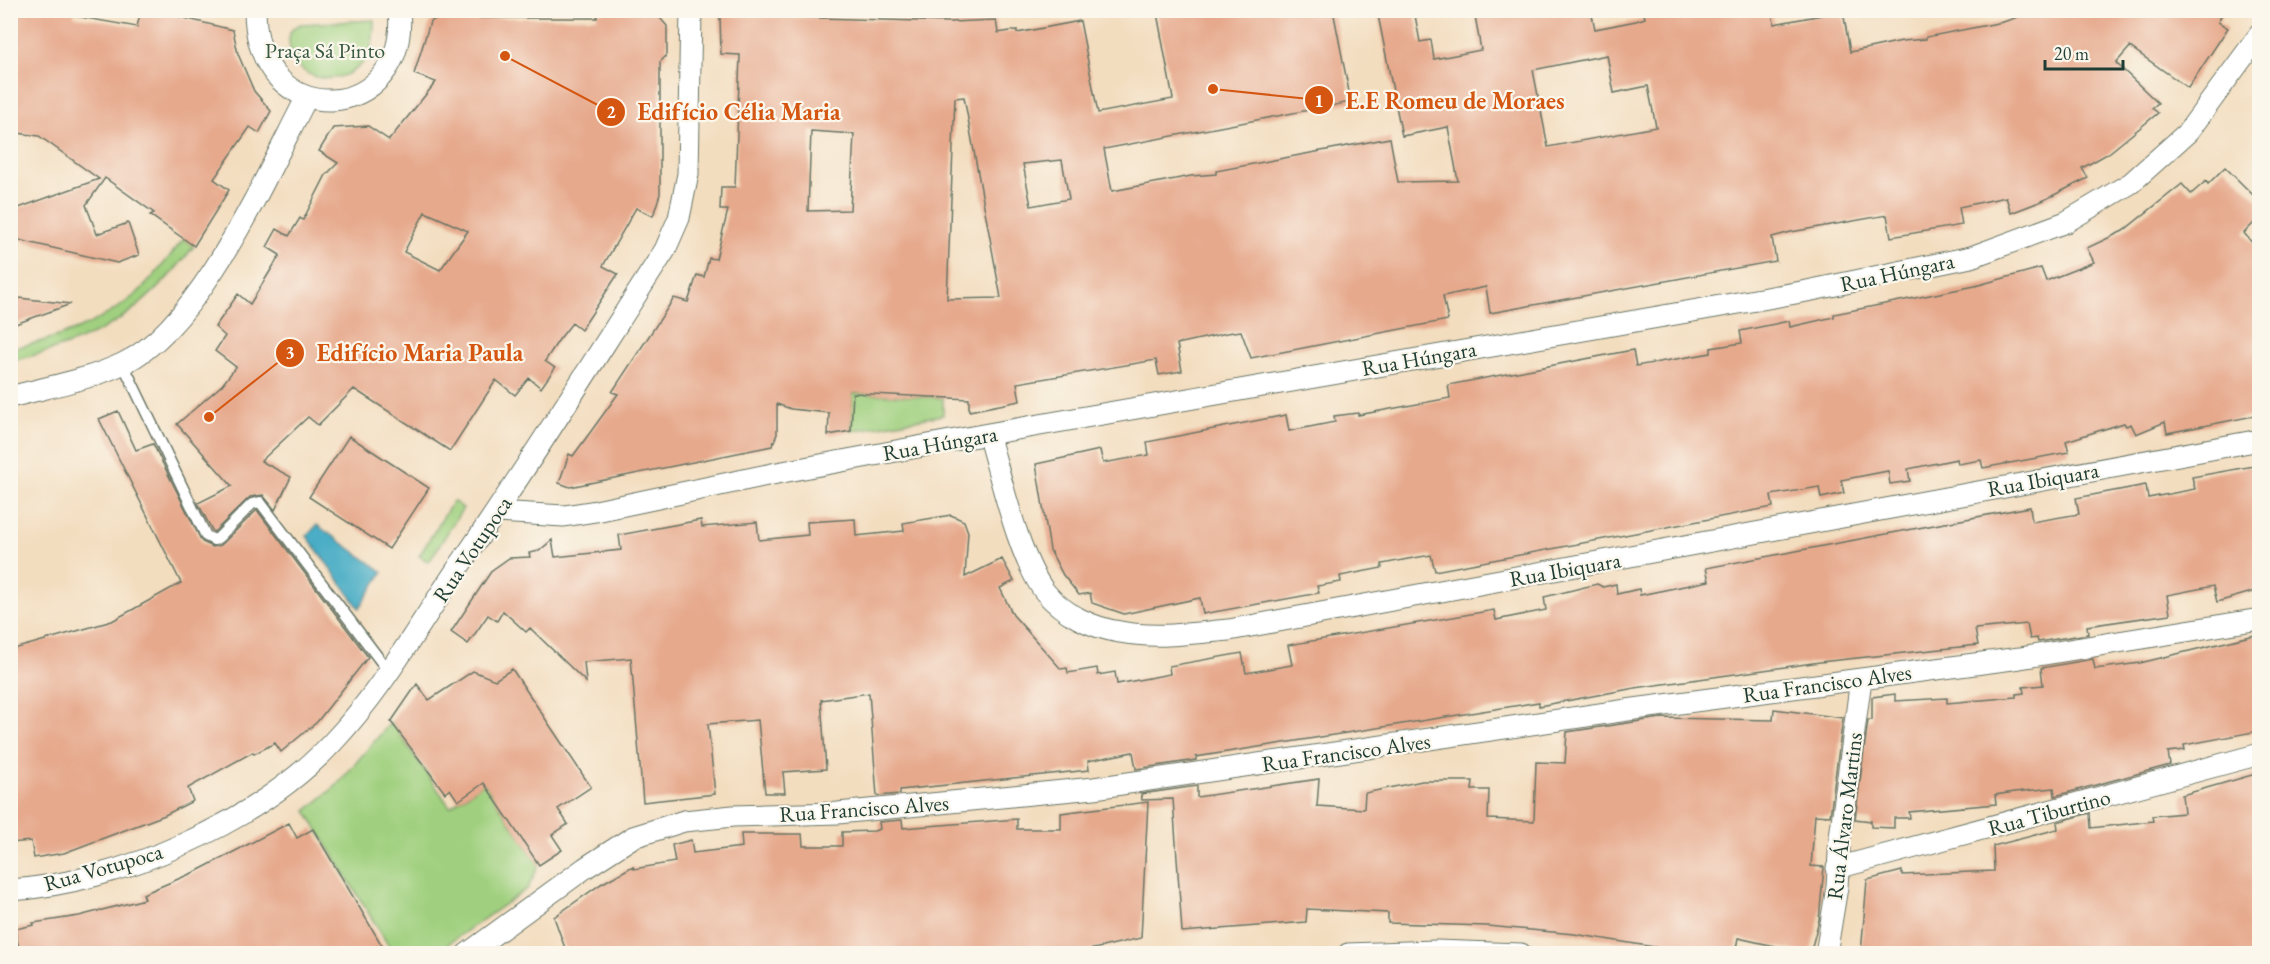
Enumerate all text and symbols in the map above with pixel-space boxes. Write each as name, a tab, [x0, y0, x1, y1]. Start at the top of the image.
scale bar	[2045, 33, 2123, 71]
park label: Praça Sá Pinto	[265, 36, 385, 65]
text: 20 m	[2054, 42, 2089, 65]
callout: E.E Romeu de Moraes	[1304, 79, 1577, 121]
text: E.E Romeu de Moraes	[1345, 85, 1565, 116]
text: 1	[1314, 89, 1324, 112]
callout: Edifício Célia Maria	[596, 91, 853, 133]
text: Edifício Célia Maria	[638, 96, 841, 127]
text: 2	[606, 100, 616, 123]
street label: Rua Húngara	[1837, 246, 1957, 299]
callout: Edifício Maria Paula	[275, 332, 536, 374]
street label: Rua Húngara	[1359, 334, 1479, 383]
text: Edifício Maria Paula	[317, 337, 524, 368]
text: 3	[285, 341, 295, 364]
street label: Rua Húngara	[880, 419, 1000, 468]
street label: Rua Ibiquara	[1985, 455, 2101, 504]
street label: Rua Votupoca	[426, 490, 519, 608]
street label: Rua Ibiquara	[1507, 545, 1623, 594]
street label: Rua Francisco Alves	[1741, 657, 1913, 710]
street label: Rua Francisco Alves	[1260, 726, 1432, 779]
street label: Rua Álvaro Martins	[1820, 731, 1869, 901]
street label: Rua Tiburtino	[1985, 782, 2114, 843]
street label: Rua Francisco Alves	[778, 788, 950, 829]
street label: Rua Votupoca	[40, 837, 166, 898]

